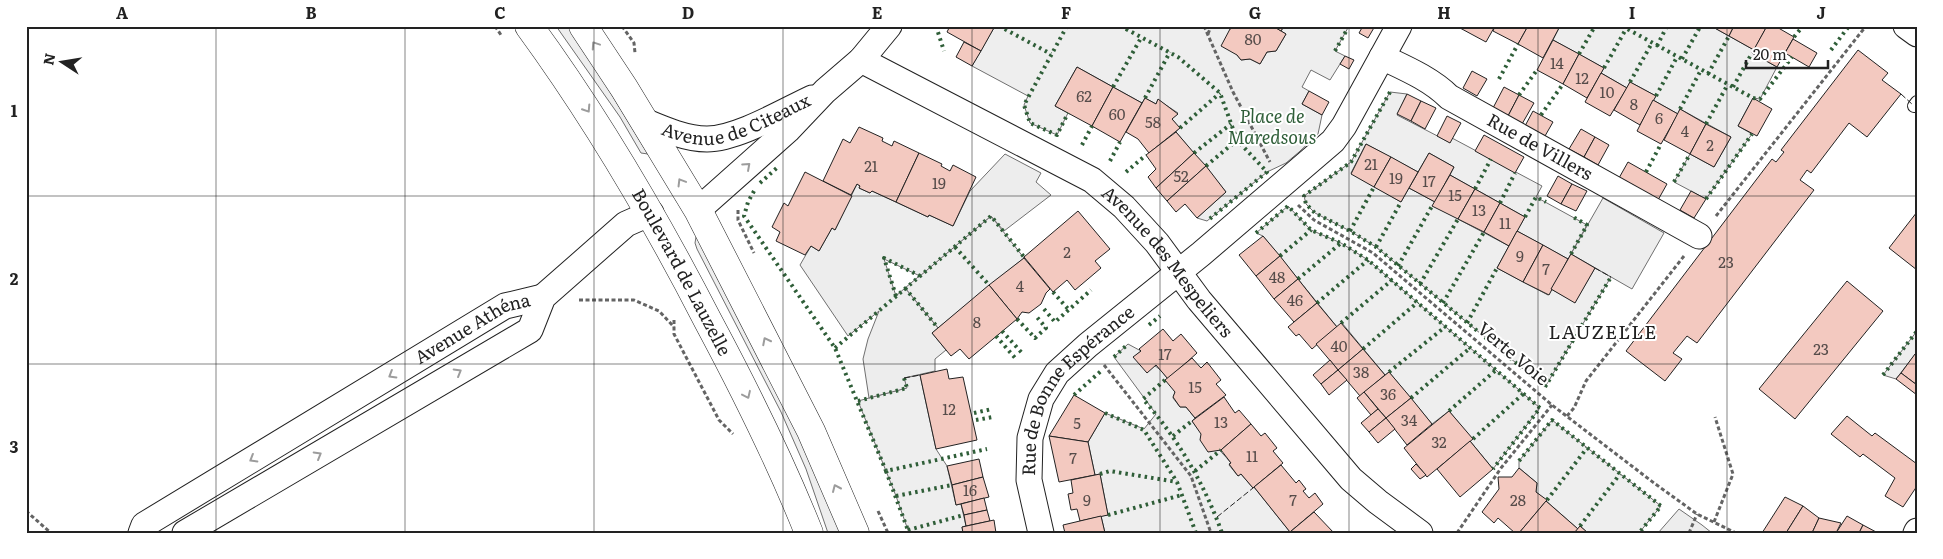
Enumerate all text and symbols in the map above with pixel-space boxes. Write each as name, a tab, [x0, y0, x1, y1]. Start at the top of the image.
text: A	[116, 0, 128, 24]
text: B	[305, 0, 317, 24]
text: C	[494, 0, 506, 24]
text: D	[682, 0, 694, 24]
text: E	[872, 0, 883, 24]
text: F	[1061, 0, 1071, 24]
text: G	[1249, 0, 1261, 24]
text: H	[1437, 0, 1451, 24]
text: I	[1629, 0, 1635, 24]
text: J	[1816, 0, 1826, 24]
house number: 80	[1245, 27, 1262, 50]
north arrow	[38, 38, 88, 88]
scale bar	[1746, 38, 1828, 70]
one-way arrow	[592, 41, 601, 50]
text: 20 m	[1753, 42, 1787, 65]
text: N	[37, 51, 59, 67]
house number: 14	[1550, 51, 1564, 74]
house number: 12	[1575, 66, 1589, 89]
house number: 10	[1600, 80, 1615, 103]
house number: 62	[1076, 84, 1092, 107]
street label: Avenue de Citeaux	[658, 85, 815, 151]
house number: 8	[1630, 92, 1638, 115]
text: 1	[11, 98, 18, 122]
house number: 60	[1109, 102, 1126, 125]
park label: Place de Maredsous	[1228, 102, 1317, 150]
one-way arrow	[581, 104, 590, 113]
street label: Rue de Villers	[1483, 106, 1598, 186]
house number: 6	[1655, 106, 1663, 129]
house number: 58	[1145, 110, 1161, 133]
house number: 4	[1681, 119, 1689, 142]
house number: 2	[1706, 133, 1714, 156]
house number: 21	[1364, 152, 1378, 175]
house number: 21	[864, 154, 878, 177]
one-way arrow	[742, 163, 751, 172]
house number: 52	[1173, 164, 1189, 187]
house number: 19	[1389, 166, 1403, 189]
house number: 17	[1422, 169, 1436, 192]
house number: 19	[932, 171, 946, 194]
one-way arrow	[678, 179, 688, 188]
street label: Avenue des Mespeliers	[1096, 179, 1240, 343]
street label: Boulevard de Lauzelle	[626, 183, 739, 360]
house number: 15	[1448, 183, 1462, 206]
house number: 13	[1472, 198, 1486, 221]
house number: 11	[1499, 211, 1511, 234]
house number: 2	[1063, 240, 1071, 263]
house number: 9	[1516, 244, 1524, 267]
house number: 23	[1718, 250, 1734, 273]
house number: 7	[1542, 257, 1550, 280]
house number: 48	[1269, 265, 1285, 288]
text: 2	[10, 266, 19, 290]
house number: 4	[1016, 274, 1024, 297]
street label: Avenue Athéna	[409, 285, 533, 370]
house number: 46	[1287, 288, 1303, 311]
street label: Rue de Bonne Espérance	[1014, 298, 1139, 476]
house number: 8	[973, 310, 981, 333]
street label: Verte Voie	[1472, 315, 1556, 391]
district label: LAUZELLE	[1549, 317, 1657, 345]
house number: 40	[1331, 334, 1348, 357]
house number: 23	[1813, 337, 1829, 360]
one-way arrow	[762, 338, 772, 347]
house number: 17	[1158, 342, 1172, 365]
house number: 38	[1353, 360, 1369, 383]
one-way arrow	[389, 368, 398, 378]
one-way arrow	[452, 369, 461, 379]
house number: 15	[1188, 375, 1202, 398]
house number: 36	[1380, 382, 1396, 405]
one-way arrow	[741, 390, 751, 399]
house number: 12	[942, 397, 956, 420]
house number: 34	[1401, 408, 1417, 431]
house number: 13	[1214, 410, 1228, 433]
house number: 5	[1073, 411, 1081, 434]
house number: 32	[1431, 430, 1447, 453]
text: 3	[10, 434, 19, 458]
house number: 11	[1246, 444, 1258, 467]
house number: 7	[1069, 446, 1077, 469]
one-way arrow	[312, 451, 321, 461]
one-way arrow	[250, 452, 259, 462]
house number: 16	[963, 478, 977, 501]
one-way arrow	[832, 484, 843, 493]
house number: 9	[1083, 488, 1091, 511]
house number: 7	[1289, 488, 1297, 511]
house number: 28	[1510, 488, 1526, 511]

